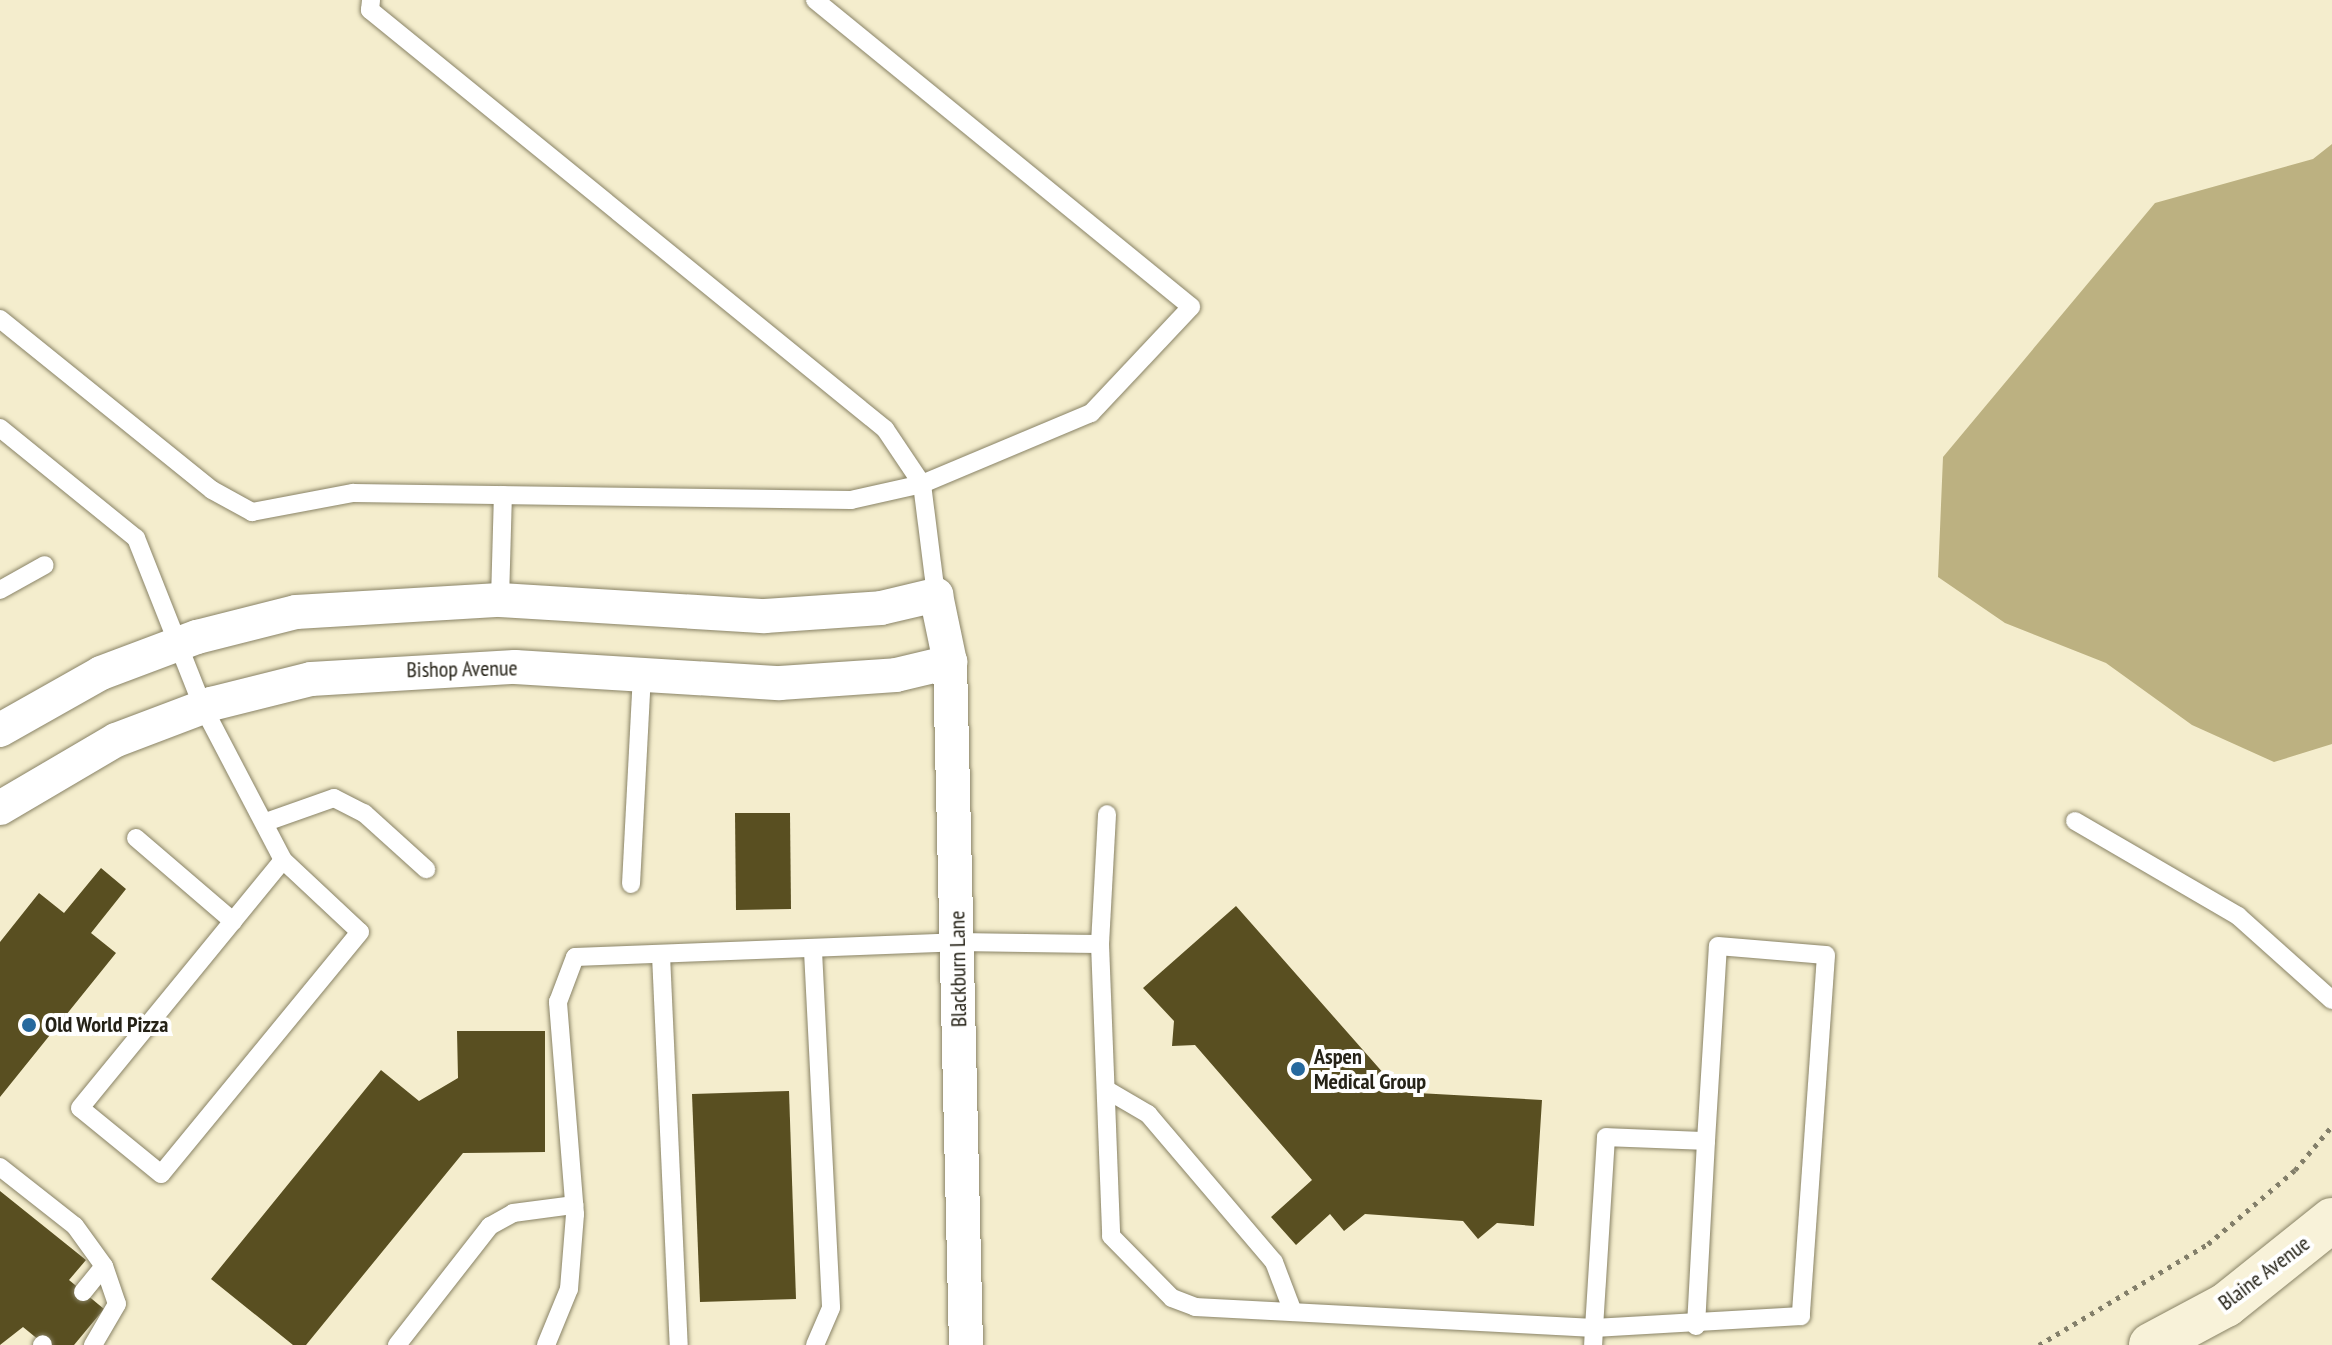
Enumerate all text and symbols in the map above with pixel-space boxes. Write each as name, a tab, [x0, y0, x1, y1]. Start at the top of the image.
street label: Bishop Avenue	[406, 655, 518, 683]
street label: Blackburn Lane	[944, 911, 972, 1027]
place label: Old World Pizza	[45, 1012, 169, 1038]
marker: Old World Pizza	[20, 1016, 38, 1034]
place label: Aspen Medical Group	[1314, 1043, 1426, 1094]
marker: Aspen Medical Group	[1289, 1060, 1307, 1078]
street label: Blaine Avenue	[2213, 1230, 2315, 1316]

